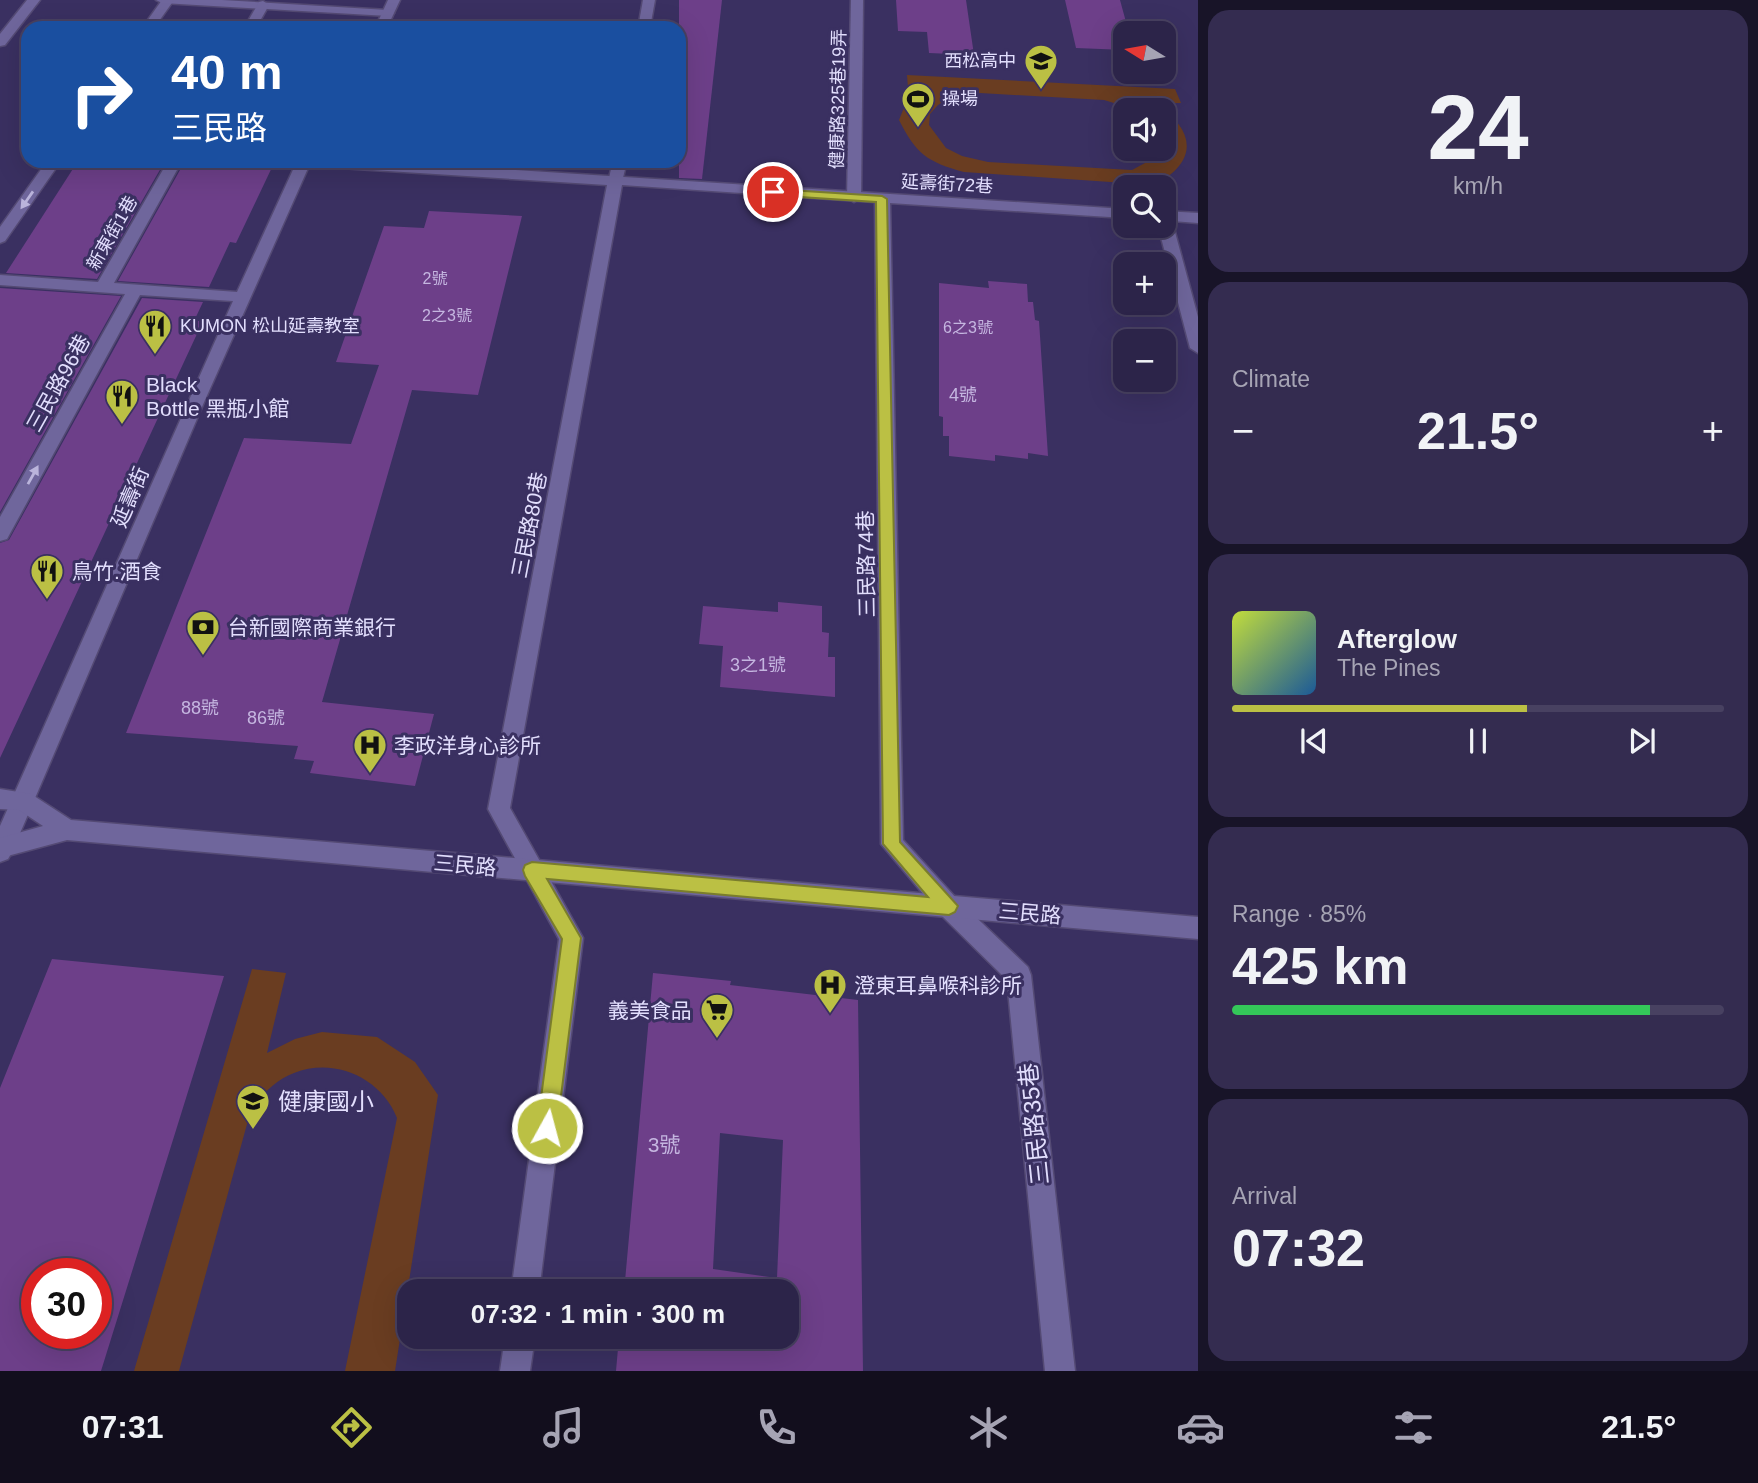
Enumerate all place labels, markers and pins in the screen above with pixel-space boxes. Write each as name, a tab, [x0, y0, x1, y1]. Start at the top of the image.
school or university icon: 西松高中	[1022, 42, 1060, 91]
place label: 西松高中	[944, 51, 1016, 71]
sports icon: 操場	[899, 80, 937, 129]
place label: 操場	[942, 89, 978, 109]
pin	[743, 162, 803, 222]
restaurant icon: KUMON 松山延壽教室	[136, 307, 174, 356]
place label: KUMON 松山延壽教室	[180, 316, 360, 336]
place label: Black Bottle 黑瓶小館	[146, 373, 290, 420]
restaurant icon: Black Bottle 黑瓶小館	[103, 377, 141, 426]
restaurant icon: 鳥竹.酒食	[28, 552, 66, 601]
place label: 鳥竹.酒食	[72, 560, 162, 583]
bank icon: 台新國際商業銀行	[184, 608, 222, 657]
place label: 台新國際商業銀行	[228, 616, 396, 639]
hospital icon: 李政洋身心診所	[351, 726, 389, 775]
place label: 李政洋身心診所	[394, 734, 541, 757]
hospital icon: 澄東耳鼻喉科診所	[811, 966, 849, 1015]
place label: 澄東耳鼻喉科診所	[854, 974, 1022, 997]
supermarket icon: 義美食品	[698, 991, 736, 1040]
place label: 義美食品	[608, 999, 692, 1022]
school or university icon: 健康國小	[234, 1082, 272, 1131]
place label: 健康國小	[278, 1088, 374, 1115]

